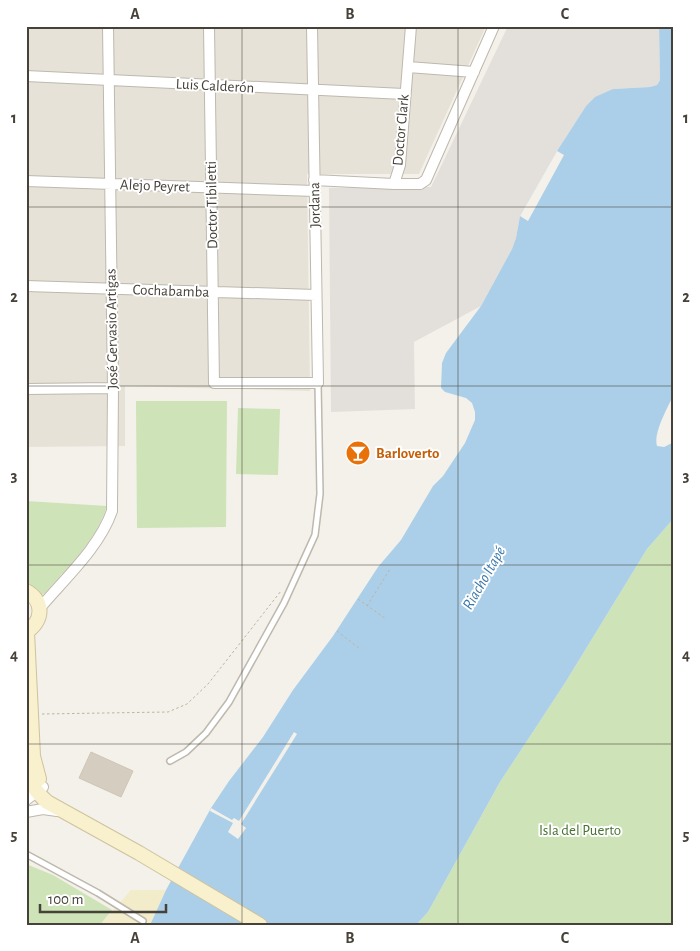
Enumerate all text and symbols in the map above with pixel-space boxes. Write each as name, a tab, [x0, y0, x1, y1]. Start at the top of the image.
text: A	[130, 6, 140, 22]
text: B	[345, 6, 355, 22]
text: C	[561, 6, 570, 22]
street label: Luis Calderón	[175, 76, 255, 96]
street label: Doctor Clark	[390, 93, 412, 166]
text: 1	[11, 110, 17, 126]
text: 1	[683, 110, 689, 126]
street label: Doctor Tibiletti	[204, 161, 220, 249]
street label: Alejo Peyret	[120, 177, 191, 195]
street label: Jordana	[307, 182, 323, 228]
street label: José Gervasio Artigas	[103, 269, 121, 389]
street label: Cochabamba	[133, 282, 210, 300]
text: 2	[10, 289, 18, 305]
text: 2	[682, 289, 690, 305]
bar icon: Barloverto	[345, 440, 371, 466]
place label: Barloverto	[376, 446, 439, 461]
text: 3	[11, 468, 18, 484]
text: 3	[683, 468, 690, 484]
water label: Riacho Itapé	[460, 544, 509, 613]
text: 4	[10, 647, 18, 663]
text: 4	[682, 647, 690, 663]
park label: Isla del Puerto	[539, 823, 621, 838]
text: 5	[11, 827, 18, 843]
text: 5	[683, 827, 690, 843]
scale bar	[40, 881, 166, 913]
text: 100 m	[48, 892, 83, 907]
text: A	[130, 930, 140, 946]
text: B	[345, 930, 355, 946]
text: C	[561, 930, 570, 946]

